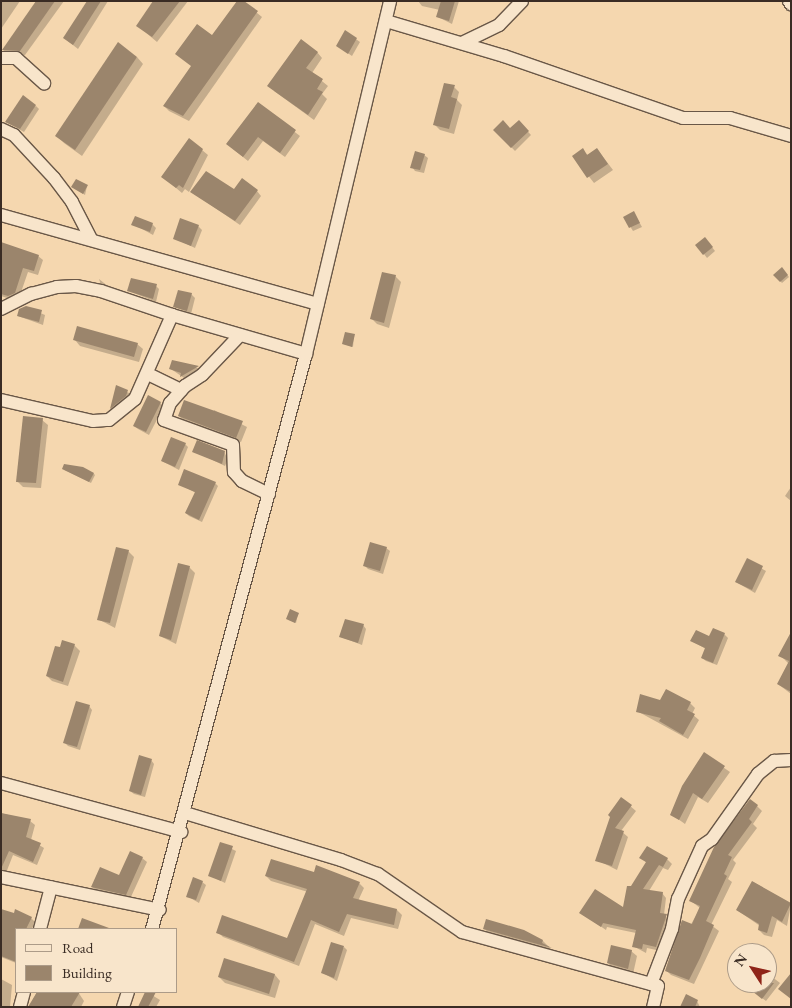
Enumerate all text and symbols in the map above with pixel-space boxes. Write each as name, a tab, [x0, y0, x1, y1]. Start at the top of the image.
legend	[15, 928, 178, 993]
text: Road	[62, 938, 93, 957]
north arrow	[727, 943, 777, 993]
text: N	[730, 950, 751, 970]
text: Building	[62, 963, 112, 982]

